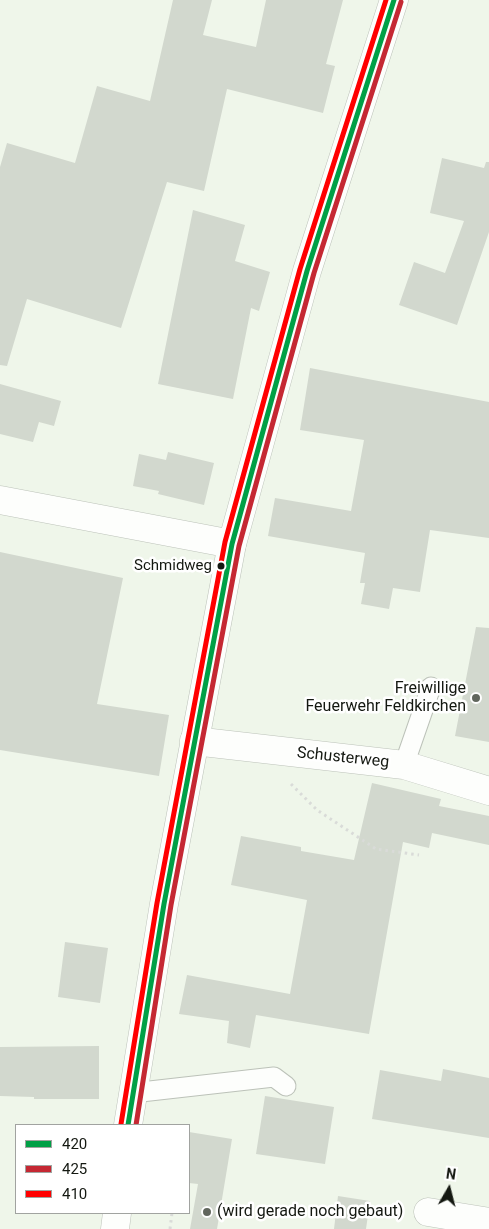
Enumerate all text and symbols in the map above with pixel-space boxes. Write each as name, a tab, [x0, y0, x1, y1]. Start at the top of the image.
place label: Schmidweg	[134, 557, 212, 575]
marker: Schmidweg	[216, 561, 226, 571]
place label: Freiwillige Feuerwehr Feldkirchen	[305, 679, 466, 717]
marker: Freiwillige Feuerwehr Feldkirchen	[470, 692, 482, 704]
street label: Schusterweg	[296, 744, 390, 772]
legend	[15, 1124, 190, 1214]
text: 420	[62, 1135, 87, 1153]
text: 425	[62, 1160, 87, 1178]
north arrow	[424, 1164, 474, 1214]
text: N	[445, 1166, 457, 1183]
text: 410	[62, 1185, 87, 1203]
place label: (wird gerade noch gebaut)	[217, 1202, 403, 1222]
marker: (wird gerade noch gebaut)	[201, 1206, 213, 1218]

